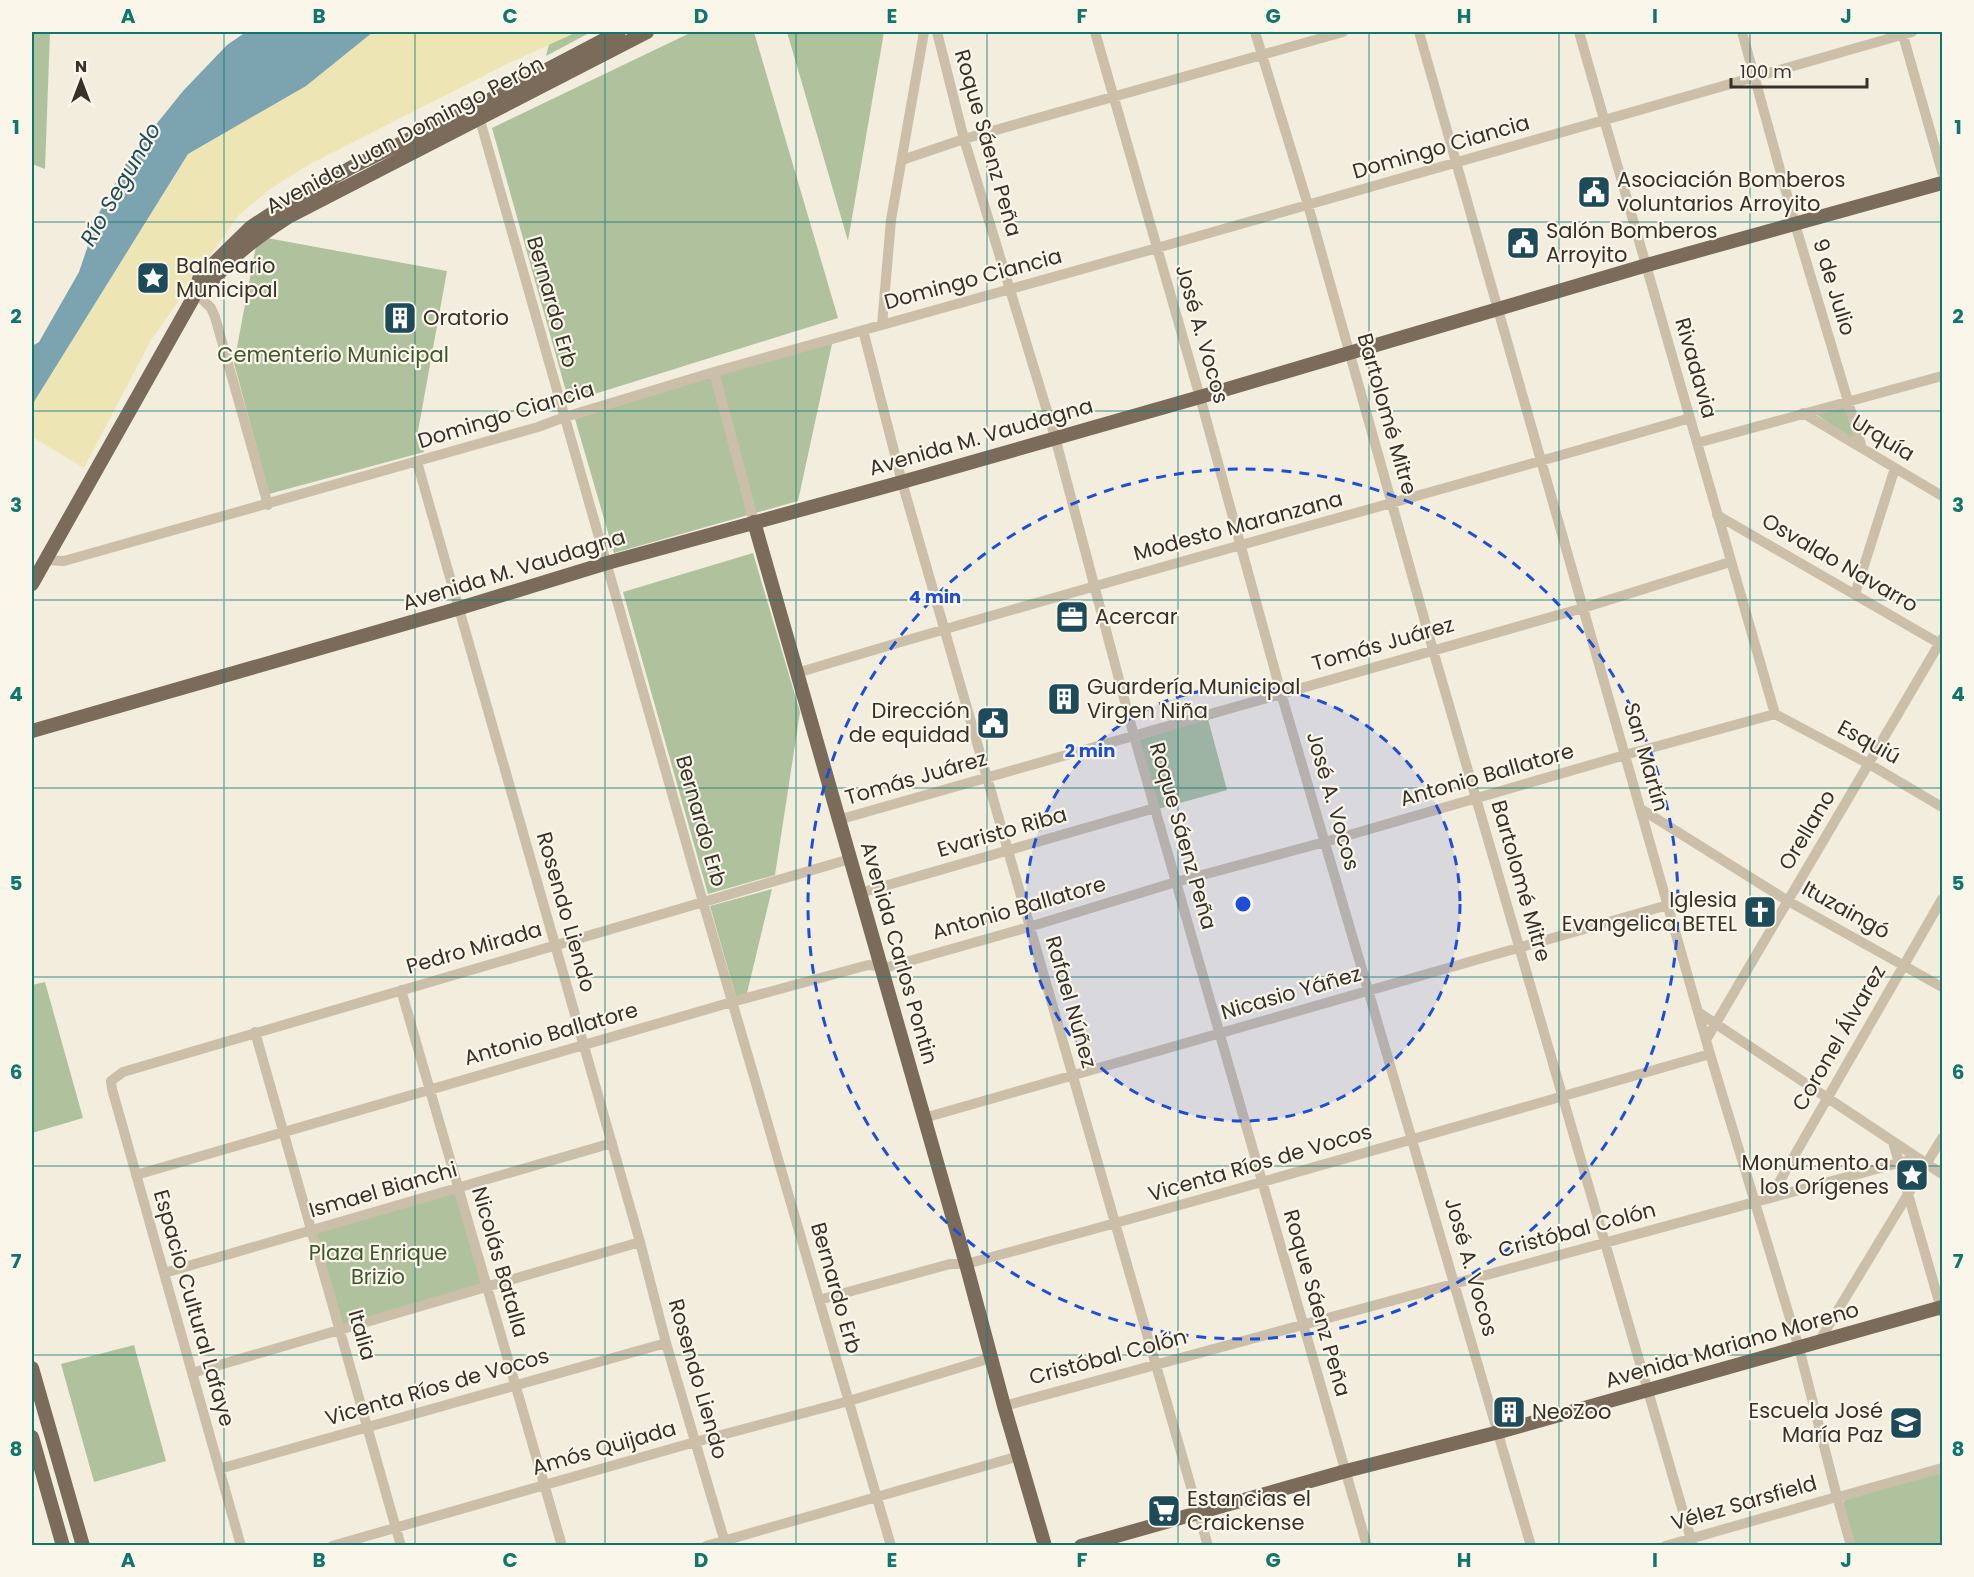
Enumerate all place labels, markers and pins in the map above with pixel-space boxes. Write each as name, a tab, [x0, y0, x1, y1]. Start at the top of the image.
place label: Asociación Bomberos voluntarios Arroyito	[1617, 165, 1845, 218]
public building icon: Asociación Bomberos voluntarios Arroyito	[1576, 174, 1612, 210]
place label: Salón Bomberos Arroyito	[1546, 216, 1718, 269]
public building icon: Salón Bomberos Arroyito	[1505, 225, 1541, 261]
place label: Balneario Municipal	[176, 251, 278, 304]
place icon: Balneario Municipal	[135, 260, 171, 296]
building icon: Oratorio	[382, 300, 418, 336]
place label: Oratorio	[423, 303, 509, 332]
office icon: Acercar	[1054, 599, 1090, 635]
place label: Acercar	[1095, 602, 1178, 631]
place label: Guardería Municipal Virgen Niña	[1087, 672, 1300, 725]
building icon: Guardería Municipal Virgen Niña	[1046, 681, 1082, 717]
place label: Dirección de equidad	[849, 696, 970, 749]
public building icon: Dirección de equidad	[975, 705, 1011, 741]
place label: Iglesia Evangelica BETEL	[1562, 885, 1737, 938]
centre of rings	[1233, 894, 1253, 914]
church icon: Iglesia Evangelica BETEL	[1742, 894, 1778, 930]
place label: Monumento a los Orígenes	[1742, 1148, 1889, 1201]
place icon: Monumento a los Orígenes	[1894, 1157, 1930, 1193]
building icon: NeoZoo	[1491, 1394, 1527, 1430]
place label: Escuela José María Paz	[1749, 1396, 1883, 1449]
place label: NeoZoo	[1532, 1397, 1611, 1426]
school or university icon: Escuela José María Paz	[1888, 1405, 1924, 1441]
place label: Estancias el Craickense	[1187, 1484, 1311, 1537]
supermarket icon: Estancias el Craickense	[1146, 1493, 1182, 1529]

